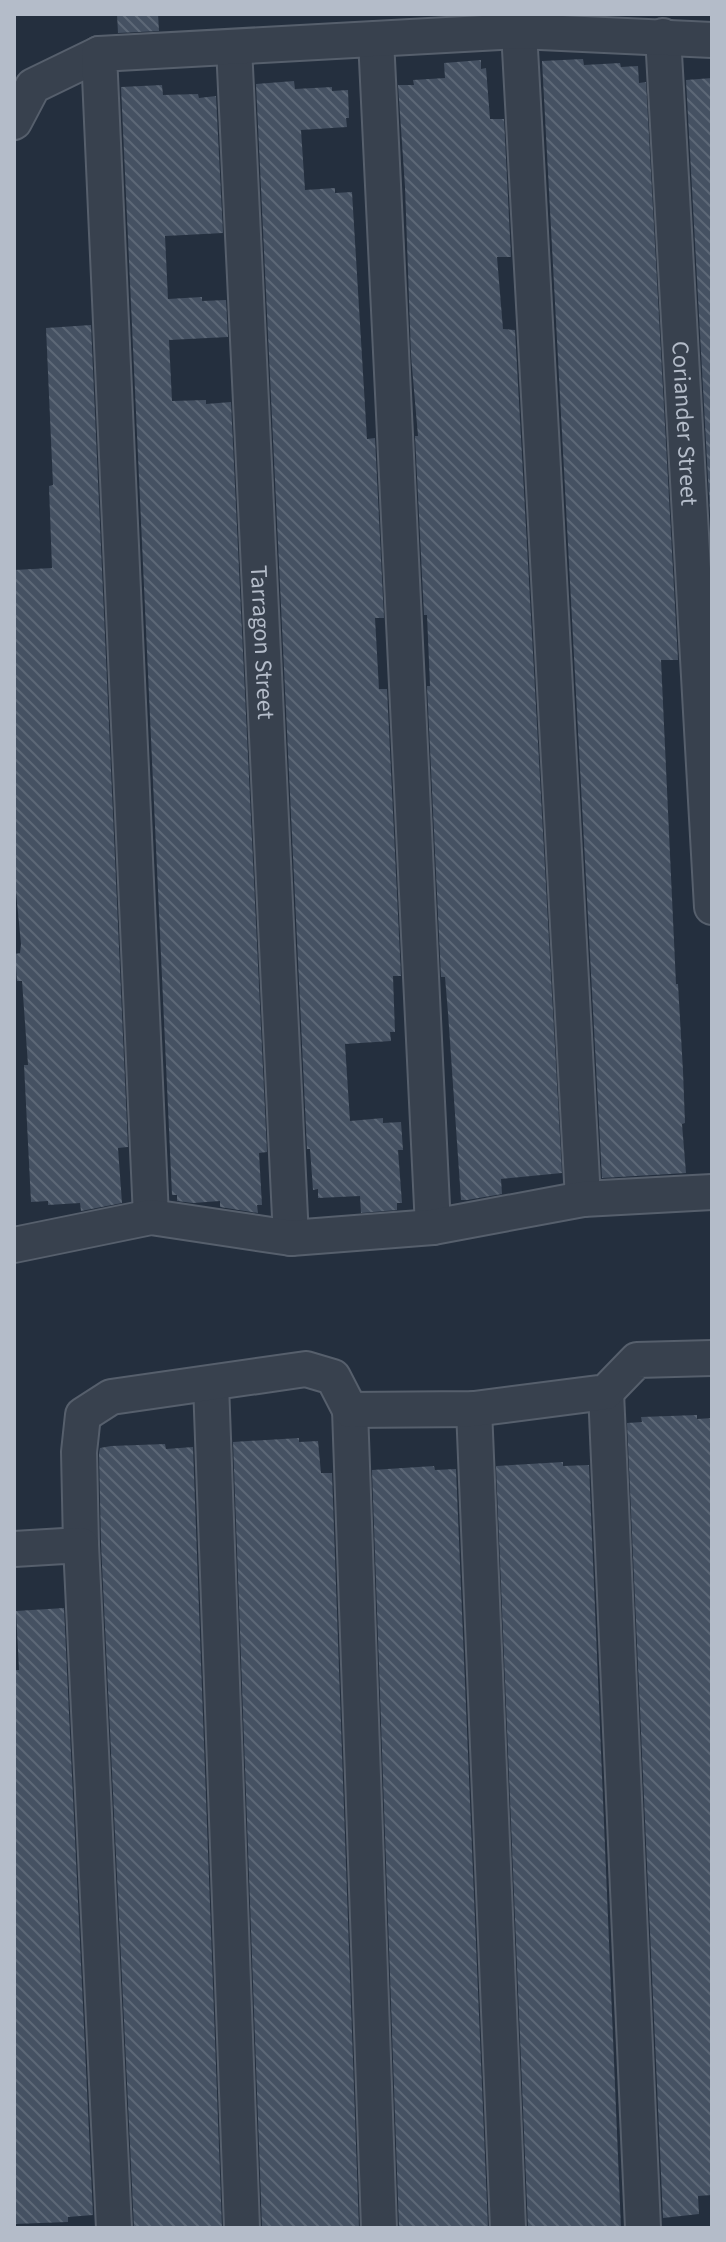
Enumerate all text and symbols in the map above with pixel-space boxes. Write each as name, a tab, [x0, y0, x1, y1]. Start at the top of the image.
street label: Coriander Street	[662, 340, 706, 507]
street label: Tarragon Street	[241, 564, 283, 720]

